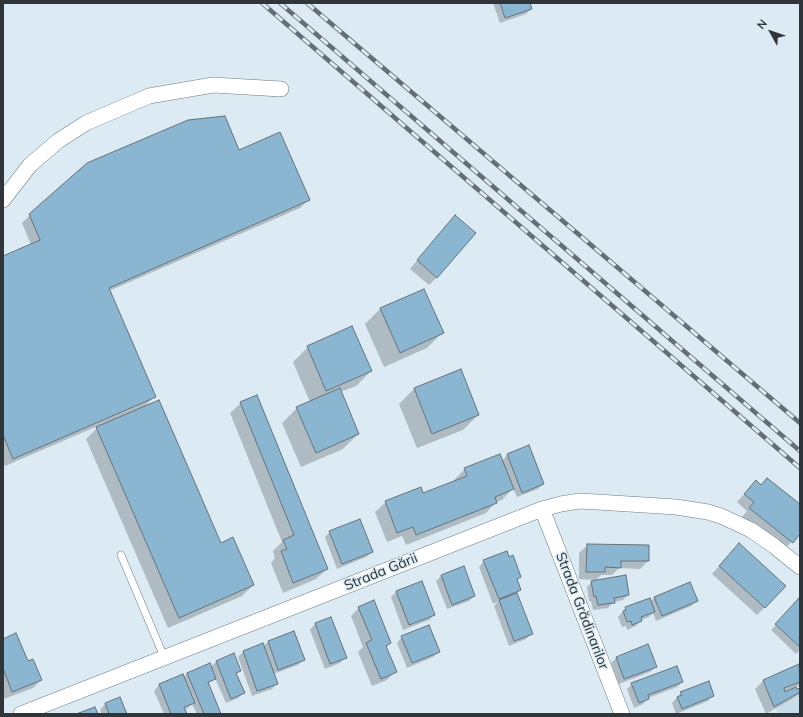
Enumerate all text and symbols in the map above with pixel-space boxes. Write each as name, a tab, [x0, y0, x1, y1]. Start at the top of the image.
north arrow	[751, 12, 791, 52]
text: N	[754, 17, 770, 32]
street label: Strada Gării	[342, 550, 420, 594]
street label: Strada Grădinarilor	[552, 550, 612, 672]

